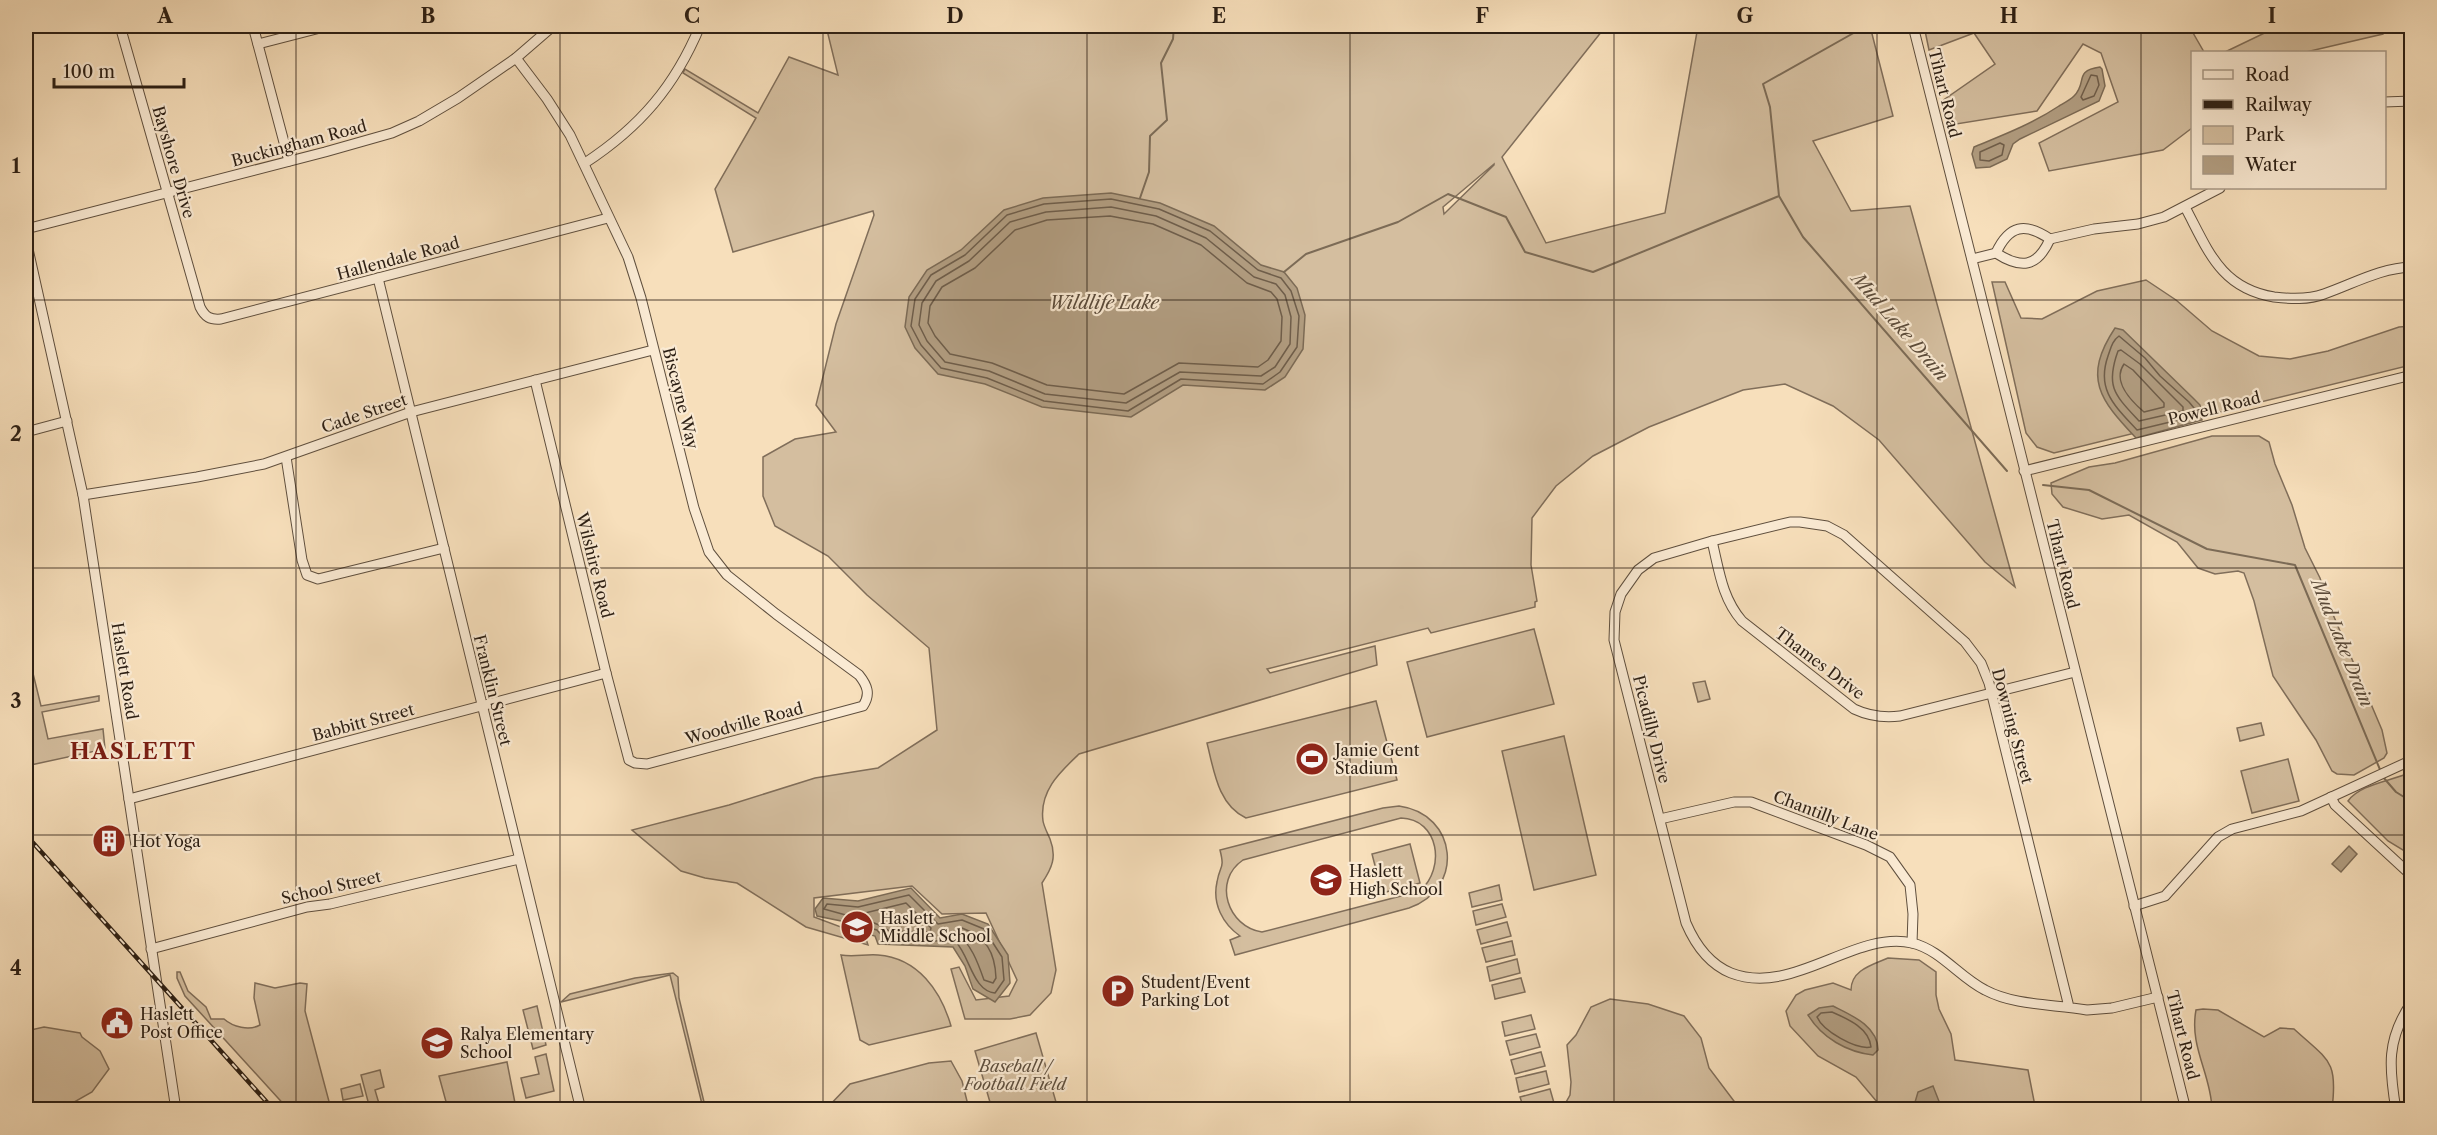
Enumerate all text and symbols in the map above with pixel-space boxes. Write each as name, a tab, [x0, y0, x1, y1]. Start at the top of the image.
text: A	[156, 4, 173, 28]
text: B	[421, 4, 436, 28]
text: C	[684, 4, 700, 28]
text: D	[946, 4, 964, 28]
text: E	[1212, 4, 1226, 28]
text: F	[1475, 4, 1489, 28]
text: G	[1737, 4, 1754, 28]
text: H	[2000, 4, 2018, 28]
text: I	[2268, 4, 2276, 28]
street label: Tihart Road	[1924, 46, 1966, 140]
scale bar	[54, 51, 184, 89]
legend	[2191, 51, 2386, 189]
text: 100 m	[63, 61, 115, 83]
text: Road	[2245, 64, 2290, 86]
text: Railway	[2245, 94, 2313, 116]
street label: Bayshore Drive	[148, 104, 200, 221]
street label: Buckingham Road	[229, 115, 369, 171]
text: Park	[2245, 124, 2286, 146]
text: 1	[12, 154, 21, 178]
text: Water	[2244, 154, 2297, 176]
street label: Hallendale Road	[334, 232, 462, 284]
water label: Mud Lake Drain	[1846, 267, 1953, 386]
water label: Wildlife Lake	[1049, 292, 1160, 314]
street label: Biscayne Way	[659, 345, 704, 452]
street label: Powell Road	[2166, 387, 2263, 429]
street label: Cade Street	[319, 389, 410, 437]
text: 2	[10, 422, 22, 446]
street label: Wilshire Road	[572, 509, 618, 620]
street label: Tihart Road	[2042, 517, 2084, 611]
water label: Mud Lake Drain	[2306, 574, 2378, 710]
street label: Haslett Road	[107, 621, 143, 721]
street label: Thames Drive	[1771, 623, 1869, 703]
street label: Franklin Street	[470, 632, 517, 748]
street label: Downing Street	[1988, 666, 2038, 786]
street label: Picadilly Drive	[1629, 673, 1675, 785]
text: 3	[10, 689, 22, 713]
street label: Woodville Road	[682, 698, 805, 749]
street label: Babbitt Street	[310, 699, 416, 745]
district label: HASLETT	[70, 738, 196, 765]
place label: Jamie Gent Stadium	[1332, 740, 1420, 778]
sports icon: Jamie Gent Stadium	[1294, 741, 1330, 777]
street label: Chantilly Lane	[1770, 786, 1882, 844]
building icon: Hot Yoga	[91, 823, 127, 859]
place label: Hot Yoga	[132, 831, 201, 851]
place label: Haslett High School	[1349, 861, 1443, 899]
school or university icon: Haslett High School	[1308, 862, 1344, 898]
street label: School Street	[279, 866, 383, 908]
place label: Haslett Middle School	[880, 908, 991, 946]
school or university icon: Haslett Middle School	[839, 909, 875, 945]
text: 4	[10, 956, 22, 980]
place label: Student/Event Parking Lot	[1141, 972, 1250, 1010]
parking icon: Student/Event Parking Lot	[1100, 973, 1136, 1009]
street label: Tihart Road	[2162, 988, 2204, 1082]
place label: Haslett Post Office	[140, 1004, 223, 1042]
public building icon: Haslett Post Office	[99, 1005, 135, 1041]
place label: Ralya Elementary School	[460, 1024, 595, 1062]
school or university icon: Ralya Elementary School	[419, 1025, 455, 1061]
park label: Baseball / Football Field	[962, 1056, 1067, 1094]

